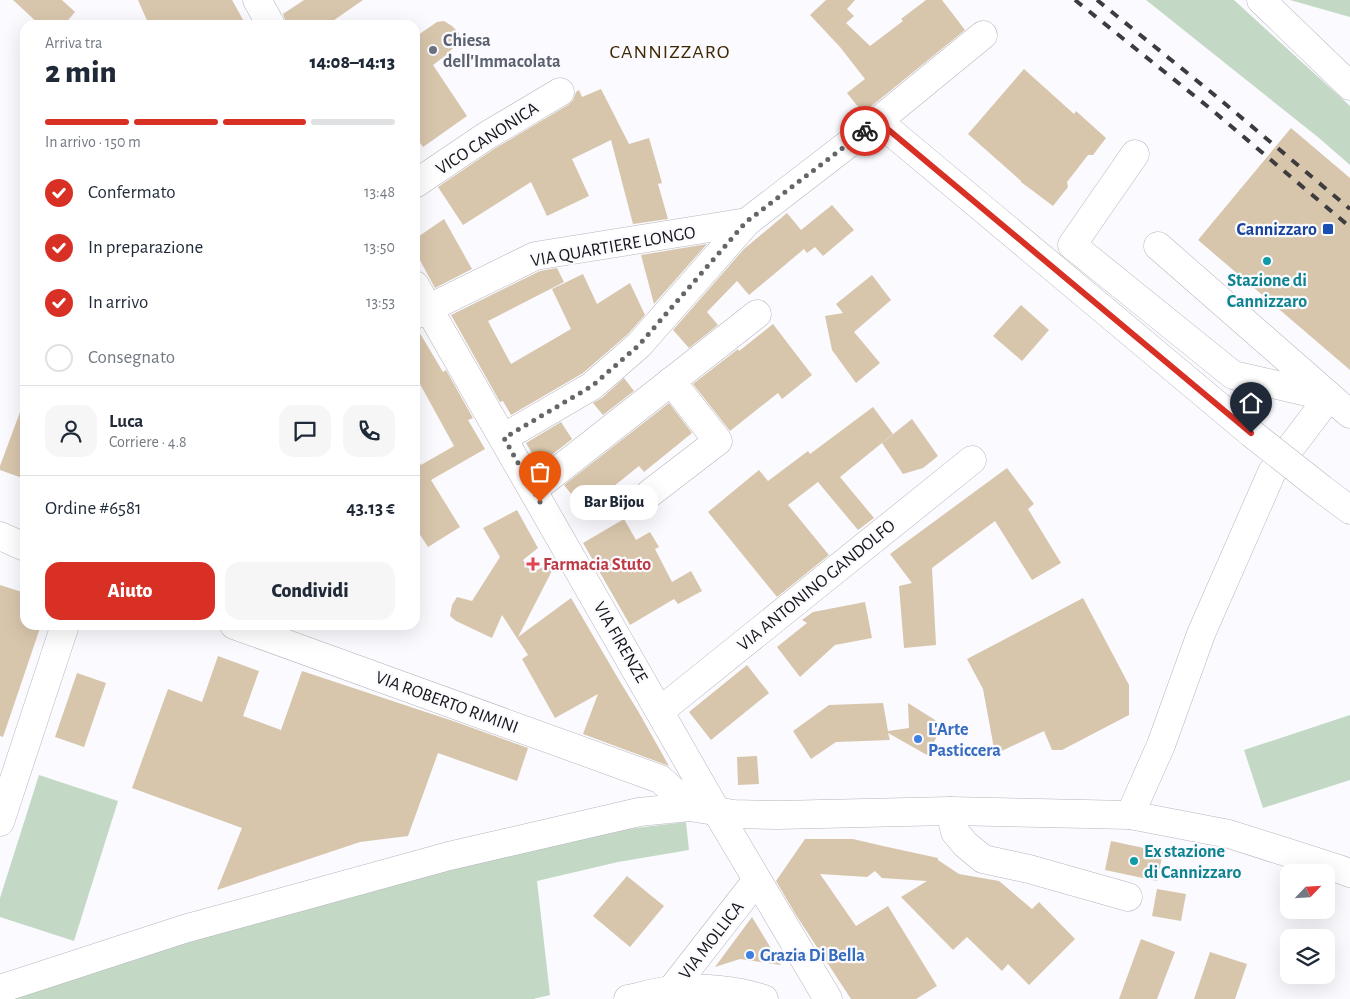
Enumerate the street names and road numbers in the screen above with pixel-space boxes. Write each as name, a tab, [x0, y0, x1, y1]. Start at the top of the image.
street label: VICO CANONICA	[433, 99, 542, 179]
street label: VIA QUARTIERE LONGO	[529, 224, 697, 270]
street label: VIA ANTONINO GANDOLFO	[734, 517, 899, 655]
street label: VIA FIRENZE	[590, 599, 651, 686]
street label: VIA ROBERTO RIMINI	[373, 669, 521, 737]
street label: VIA MOLLICA	[676, 898, 748, 983]

